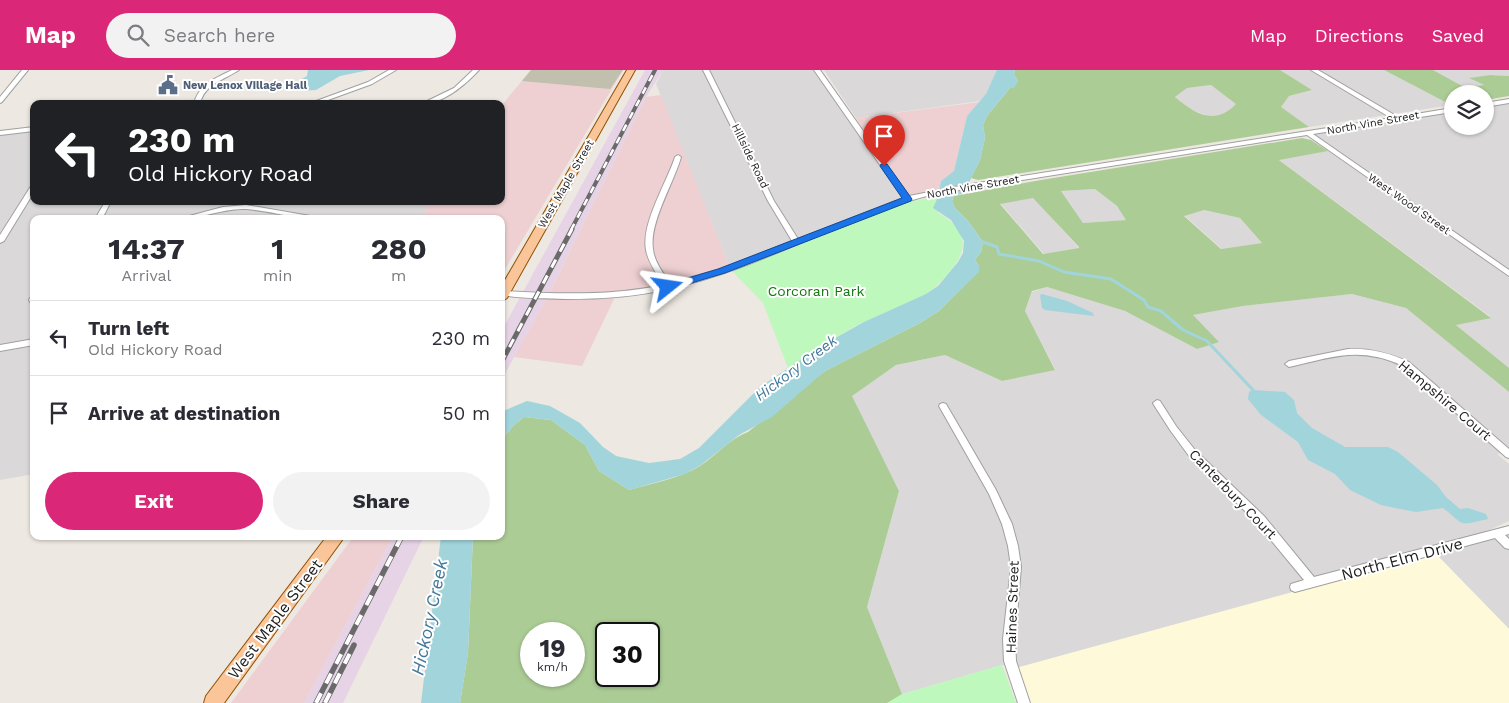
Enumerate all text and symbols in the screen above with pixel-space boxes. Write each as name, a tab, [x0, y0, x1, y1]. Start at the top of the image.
search box	[106, 13, 456, 58]
text: Map	[25, 21, 76, 49]
icon: search	[124, 21, 152, 49]
text: Search here	[164, 24, 275, 47]
text: Map	[1250, 25, 1287, 46]
text: Directions	[1315, 25, 1404, 46]
text: Saved	[1432, 25, 1484, 46]
public building icon: New Lenox Village Hall	[157, 74, 179, 96]
place label: New Lenox Village Hall	[183, 79, 307, 92]
map controls	[1444, 85, 1494, 135]
button: layers	[1444, 85, 1494, 135]
street label: North Vine Street	[1326, 108, 1421, 138]
pin	[863, 115, 905, 166]
text: 230 m	[128, 119, 235, 161]
icon: left	[45, 120, 110, 185]
street label: Hillside Road	[729, 122, 771, 190]
icon: arrive	[870, 122, 898, 150]
street label: West Maple Street	[535, 137, 597, 230]
text: Old Hickory Road	[128, 161, 313, 186]
street label: West Wood Street	[1365, 171, 1453, 238]
street label: North Vine Street	[926, 172, 1021, 202]
text: 14:37	[108, 231, 185, 266]
text: 1	[271, 231, 284, 266]
text: 280	[371, 231, 427, 266]
position arrow	[641, 260, 693, 312]
text: Arrival	[122, 266, 172, 285]
text: min	[263, 266, 292, 285]
text: m	[391, 266, 406, 285]
park label: Corcoran Park	[768, 283, 864, 299]
text: Turn left	[88, 317, 169, 340]
icon: left	[45, 324, 73, 352]
text: 230 m	[431, 327, 490, 350]
water label: Hickory Creek	[751, 331, 841, 405]
text: Old Hickory Road	[88, 340, 223, 359]
street label: Hampshire Court	[1395, 357, 1495, 444]
icon: arrive	[45, 399, 73, 427]
text: Arrive at destination	[88, 402, 280, 425]
text: 50 m	[443, 402, 490, 425]
street label: Canterbury Court	[1186, 446, 1280, 542]
button: Exit	[45, 472, 263, 530]
button: Share	[273, 472, 490, 530]
street label: North Elm Drive	[1339, 534, 1465, 584]
street label: West Maple Street	[224, 555, 326, 683]
water label: Hickory Creek	[406, 556, 452, 677]
street label: Haines Street	[1002, 560, 1022, 654]
speed limit sign: 30	[595, 622, 660, 687]
text: 19	[539, 634, 566, 663]
text: km/h	[537, 660, 568, 674]

